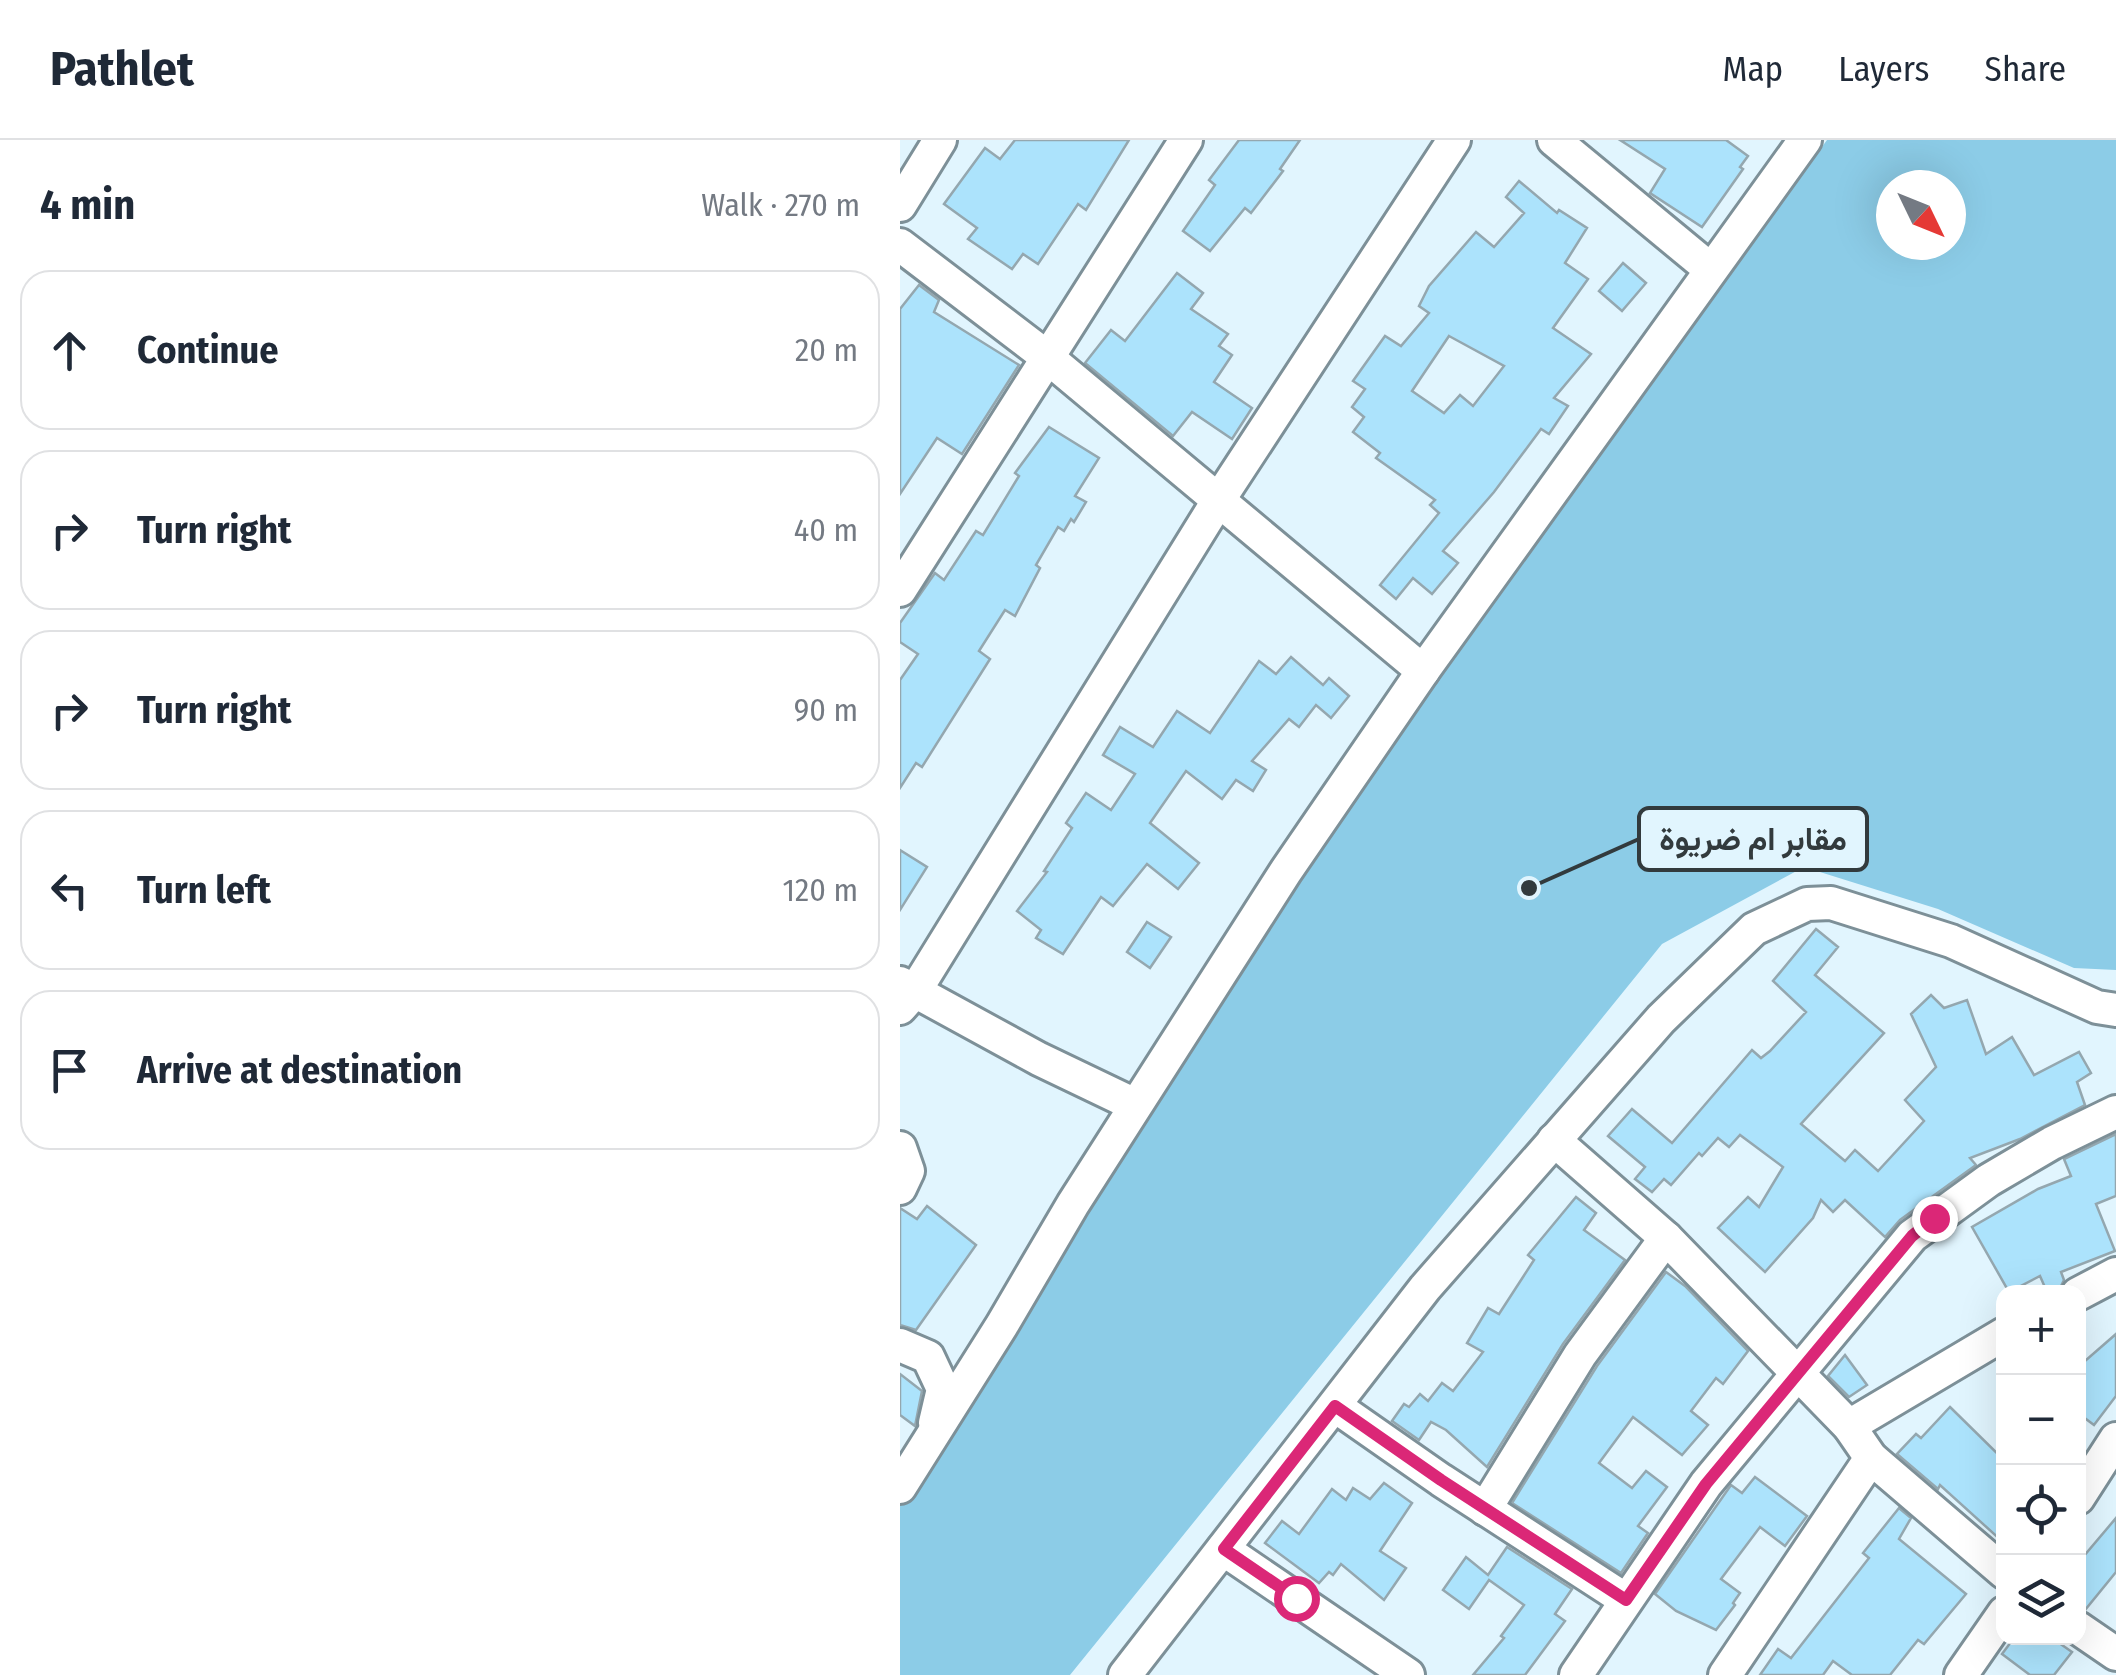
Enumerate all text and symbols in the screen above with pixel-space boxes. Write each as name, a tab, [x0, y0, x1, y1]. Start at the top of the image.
text: Pathlet	[50, 40, 194, 98]
text: Map	[1723, 48, 1783, 90]
text: Layers	[1838, 48, 1930, 90]
text: Share	[1985, 48, 2066, 90]
north arrow	[1876, 170, 1966, 260]
text: 4 min	[40, 180, 135, 230]
text: Walk · 270 m	[701, 186, 860, 224]
icon: ahead	[42, 323, 97, 378]
text: Continue	[137, 327, 278, 373]
text: 20 m	[795, 331, 858, 369]
icon: right	[42, 503, 97, 558]
text: Turn right	[137, 507, 291, 553]
text: 40 m	[794, 511, 858, 549]
icon: right	[42, 683, 97, 738]
text: Turn right	[137, 687, 291, 733]
text: 90 m	[794, 691, 858, 729]
callout: مقابر ام ضريوة	[1639, 808, 1867, 870]
text: مقابر ام ضريوة	[1659, 820, 1847, 860]
icon: left	[42, 863, 97, 918]
text: Turn left	[137, 867, 271, 913]
text: 120 m	[783, 871, 858, 909]
icon: arrive	[42, 1043, 97, 1098]
text: Arrive at destination	[137, 1047, 462, 1093]
route end	[1912, 1196, 1958, 1242]
map controls	[1996, 1285, 2086, 1645]
button: +	[1996, 1285, 2086, 1375]
button: −	[1996, 1375, 2086, 1465]
button: locate	[1996, 1465, 2086, 1555]
button: layers	[1996, 1555, 2086, 1645]
route start	[1274, 1576, 1320, 1622]

